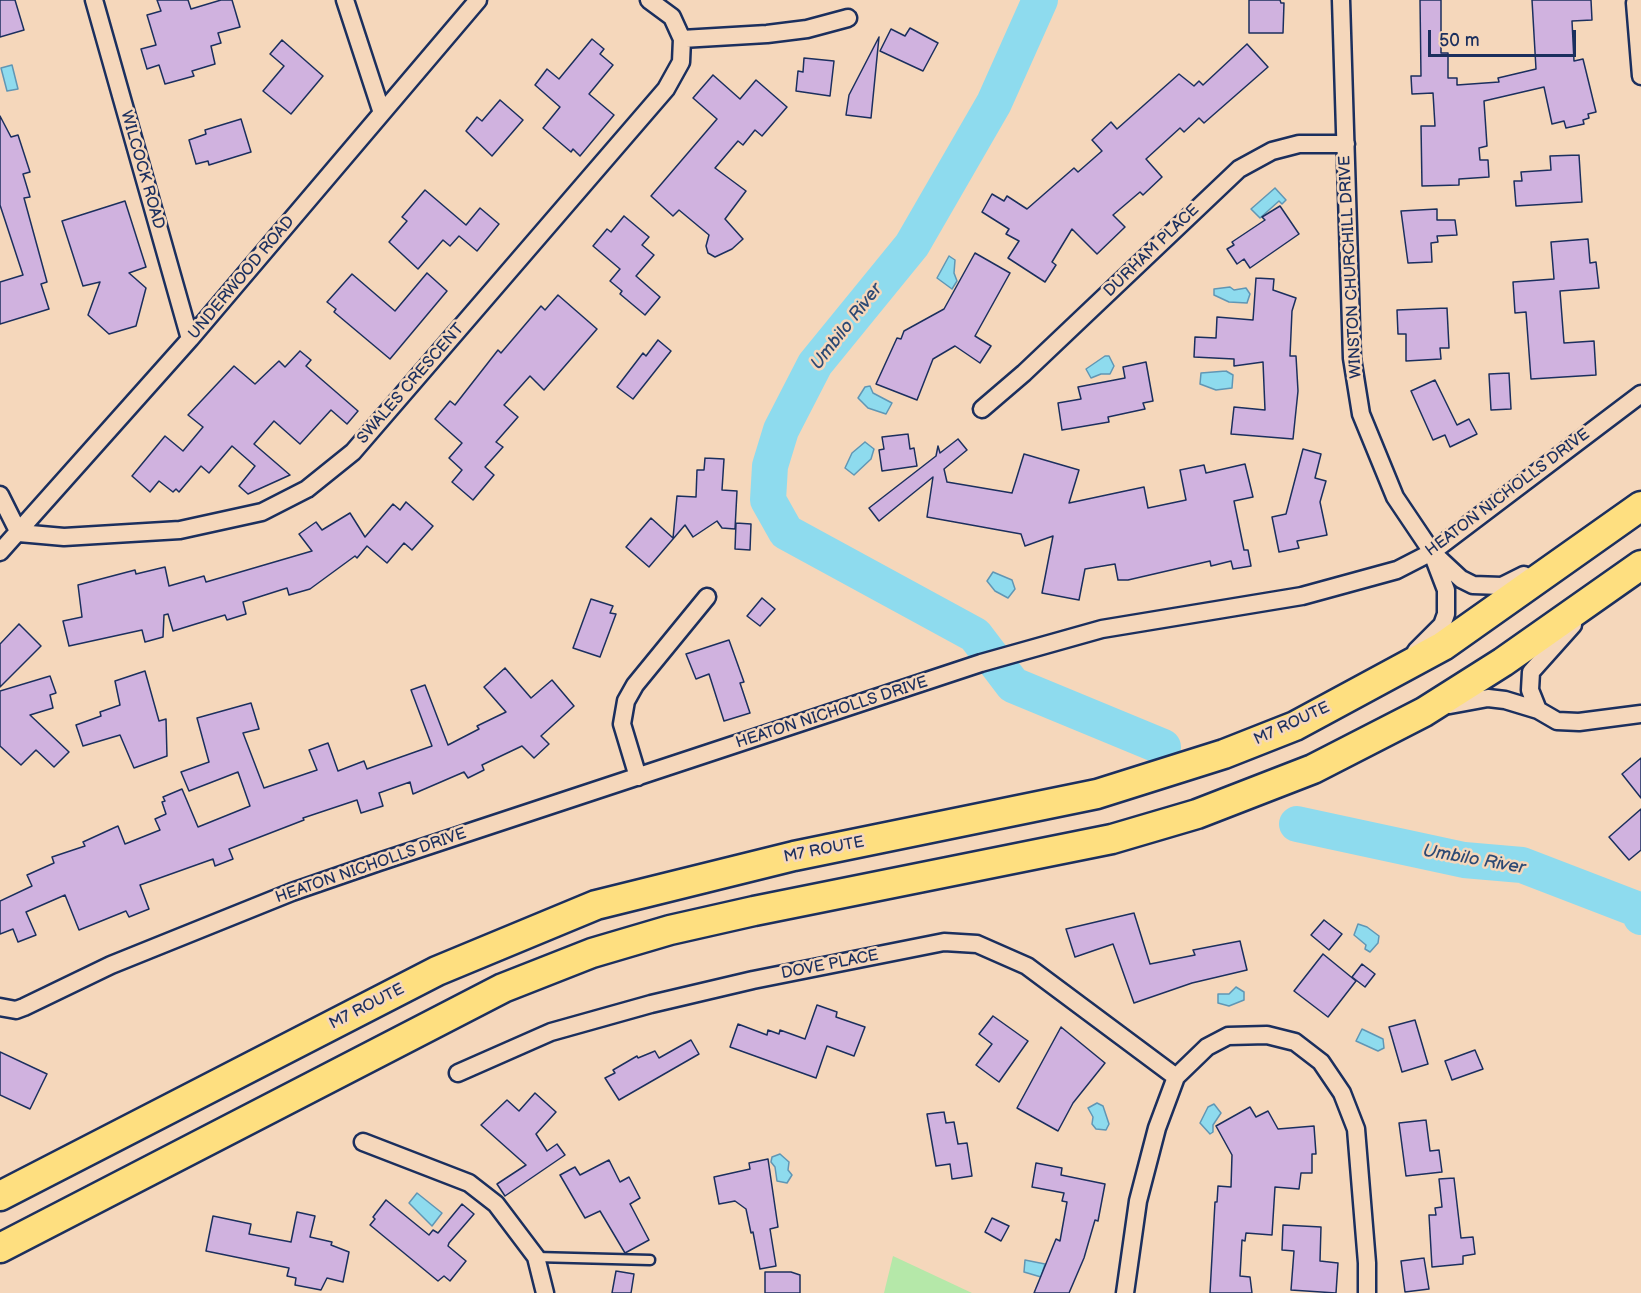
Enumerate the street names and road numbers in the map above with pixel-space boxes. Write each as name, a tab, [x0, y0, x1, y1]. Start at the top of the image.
street label: WILCOCK ROAD	[116, 109, 168, 231]
street label: WINSTON CHURCHILL DRIVE	[1336, 155, 1366, 379]
street label: DURHAM PLACE	[1100, 201, 1204, 301]
street label: UNDERWOOD ROAD	[185, 212, 299, 344]
street label: SWALES CRESCENT	[354, 320, 468, 448]
street label: HEATON NICHOLLS DRIVE	[1422, 425, 1594, 561]
street label: HEATON NICHOLLS DRIVE	[734, 673, 930, 753]
street label: M7 ROUTE	[1251, 698, 1333, 750]
street label: HEATON NICHOLLS DRIVE	[273, 824, 469, 908]
street label: M7 ROUTE	[782, 833, 866, 867]
street label: DOVE PLACE	[780, 946, 880, 984]
street label: M7 ROUTE	[326, 980, 408, 1034]

